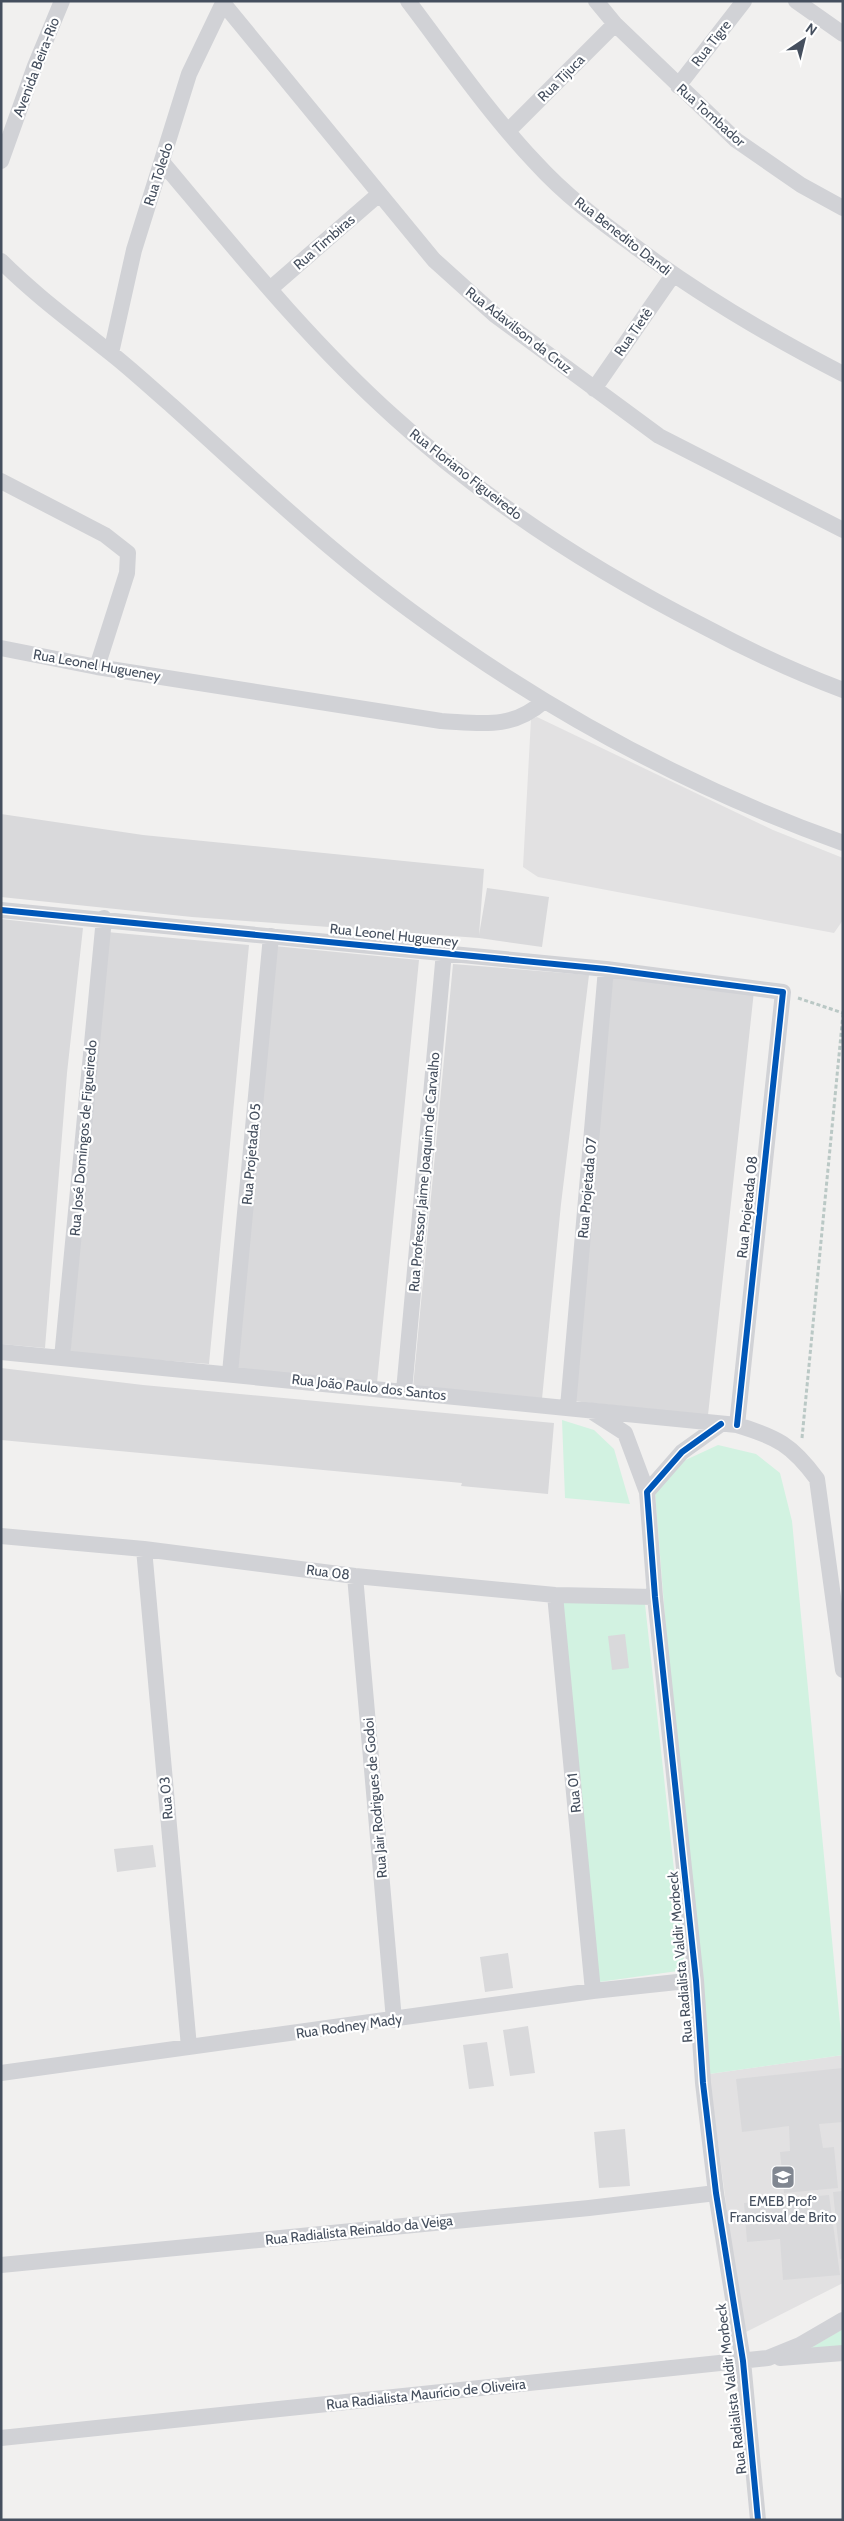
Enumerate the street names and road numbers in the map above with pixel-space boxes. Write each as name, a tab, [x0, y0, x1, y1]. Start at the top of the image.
street label: Avenida Beira-Rio	[9, 14, 63, 119]
street label: Rua Tigre	[687, 16, 735, 70]
street label: Rua Tijuca	[534, 51, 588, 105]
street label: Rua Tombador	[673, 79, 749, 151]
street label: Rua Toledo	[139, 140, 177, 208]
street label: Rua Benedito Dandi	[571, 193, 675, 279]
street label: Rua Timbiras	[290, 210, 359, 274]
street label: Rua Adavilson da Cruz	[462, 283, 576, 377]
street label: Rua Tietê	[610, 304, 656, 360]
street label: Rua Floriano Figueiredo	[406, 424, 526, 524]
street label: Rua Leonel Hugueney	[32, 645, 162, 685]
street label: Rua Leonel Hugueney	[329, 919, 459, 951]
street label: Rua José Domingos de Figueiredo	[65, 1039, 101, 1237]
street label: Rua Professor Jaime Joaquim de Carvalho	[405, 1051, 443, 1293]
street label: Rua Projetada 05	[238, 1102, 264, 1206]
street label: Rua Projetada 07	[574, 1137, 600, 1239]
street label: Rua Projetada 08	[733, 1155, 761, 1259]
street label: Rua João Paulo dos Santos	[291, 1370, 447, 1404]
street label: Rua 08	[305, 1560, 351, 1584]
street label: Rua Jair Rodrigues de Godoi	[359, 1717, 391, 1879]
street label: Rua 01	[563, 1772, 585, 1814]
street label: Rua 03	[155, 1776, 177, 1820]
street label: Rua Radialista Valdir Morbeck	[663, 1870, 696, 2043]
street label: Rua Rodney Mady	[295, 2010, 403, 2042]
street label: Rua Radialista Reinaldo da Veiga	[264, 2211, 454, 2249]
street label: Rua Radialista Valdir Morbeck	[712, 2302, 750, 2475]
street label: Rua Radialista Maurício de Oliveira	[325, 2375, 527, 2413]

